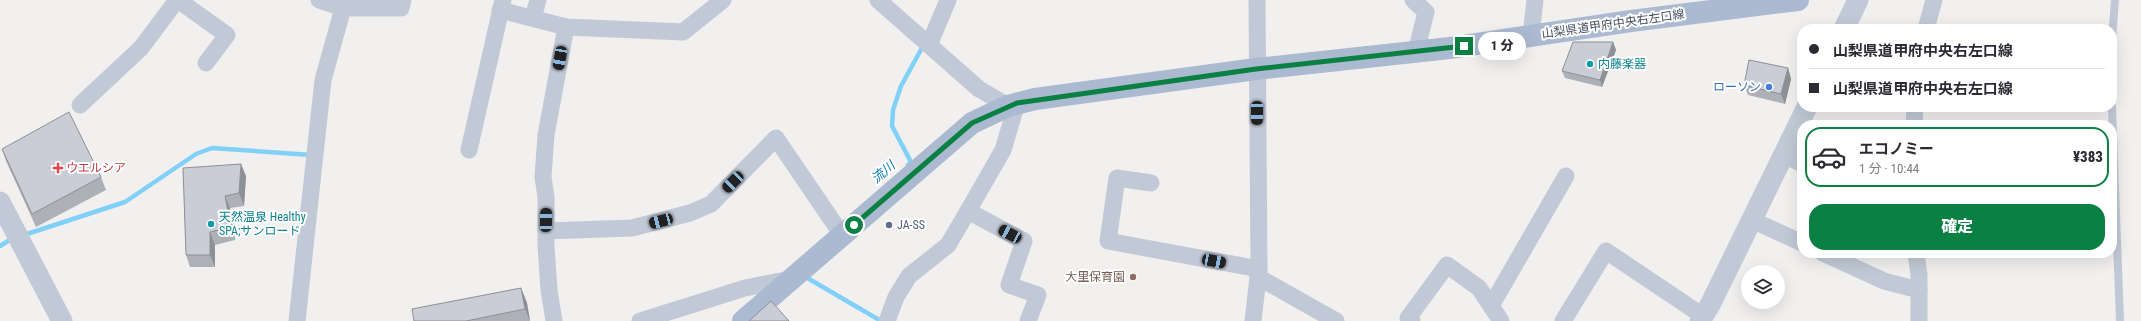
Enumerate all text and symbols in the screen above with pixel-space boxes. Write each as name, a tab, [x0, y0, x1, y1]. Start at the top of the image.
street label: 山梨県道甲府中央右左口線	[1541, 7, 1685, 41]
callout: 1 分	[1478, 32, 1526, 60]
route end	[1455, 37, 1473, 55]
text: 1 分	[1491, 38, 1513, 53]
text: 山梨県道甲府中央右左口線	[1833, 42, 2013, 60]
car	[552, 45, 568, 71]
place label: 内藤楽器	[1598, 57, 1646, 71]
marker: 内藤楽器	[1585, 59, 1595, 69]
place label: ローソン	[1713, 80, 1761, 94]
text: 山梨県道甲府中央右左口線	[1833, 80, 2013, 98]
marker: ローソン	[1764, 82, 1774, 92]
car	[1251, 101, 1263, 125]
icon: car	[1811, 139, 1847, 175]
text: エコノミー	[1859, 140, 1934, 158]
text: ¥383	[2073, 148, 2103, 166]
water label: 流川	[868, 157, 899, 186]
place label: ウエルシア	[66, 161, 126, 175]
text: 1 分 · 10:44	[1859, 161, 1919, 176]
marker: ウエルシア	[53, 163, 63, 173]
car	[720, 169, 746, 195]
button: 確定	[1809, 204, 2105, 250]
car	[540, 208, 552, 232]
place label: 天然温泉 Healthy SPA;サンロード	[219, 210, 306, 238]
car	[648, 212, 674, 230]
route start	[845, 216, 863, 234]
place label: JA-SS	[897, 218, 925, 232]
marker: 天然温泉 Healthy SPA;サンロード	[206, 219, 216, 229]
marker: JA-SS	[884, 220, 894, 230]
car	[997, 223, 1023, 245]
car	[1201, 253, 1227, 269]
map controls	[1741, 265, 1785, 309]
button: layers	[1741, 265, 1785, 309]
place label: 大里保育園	[1065, 270, 1125, 284]
marker: 大里保育園	[1128, 272, 1138, 282]

